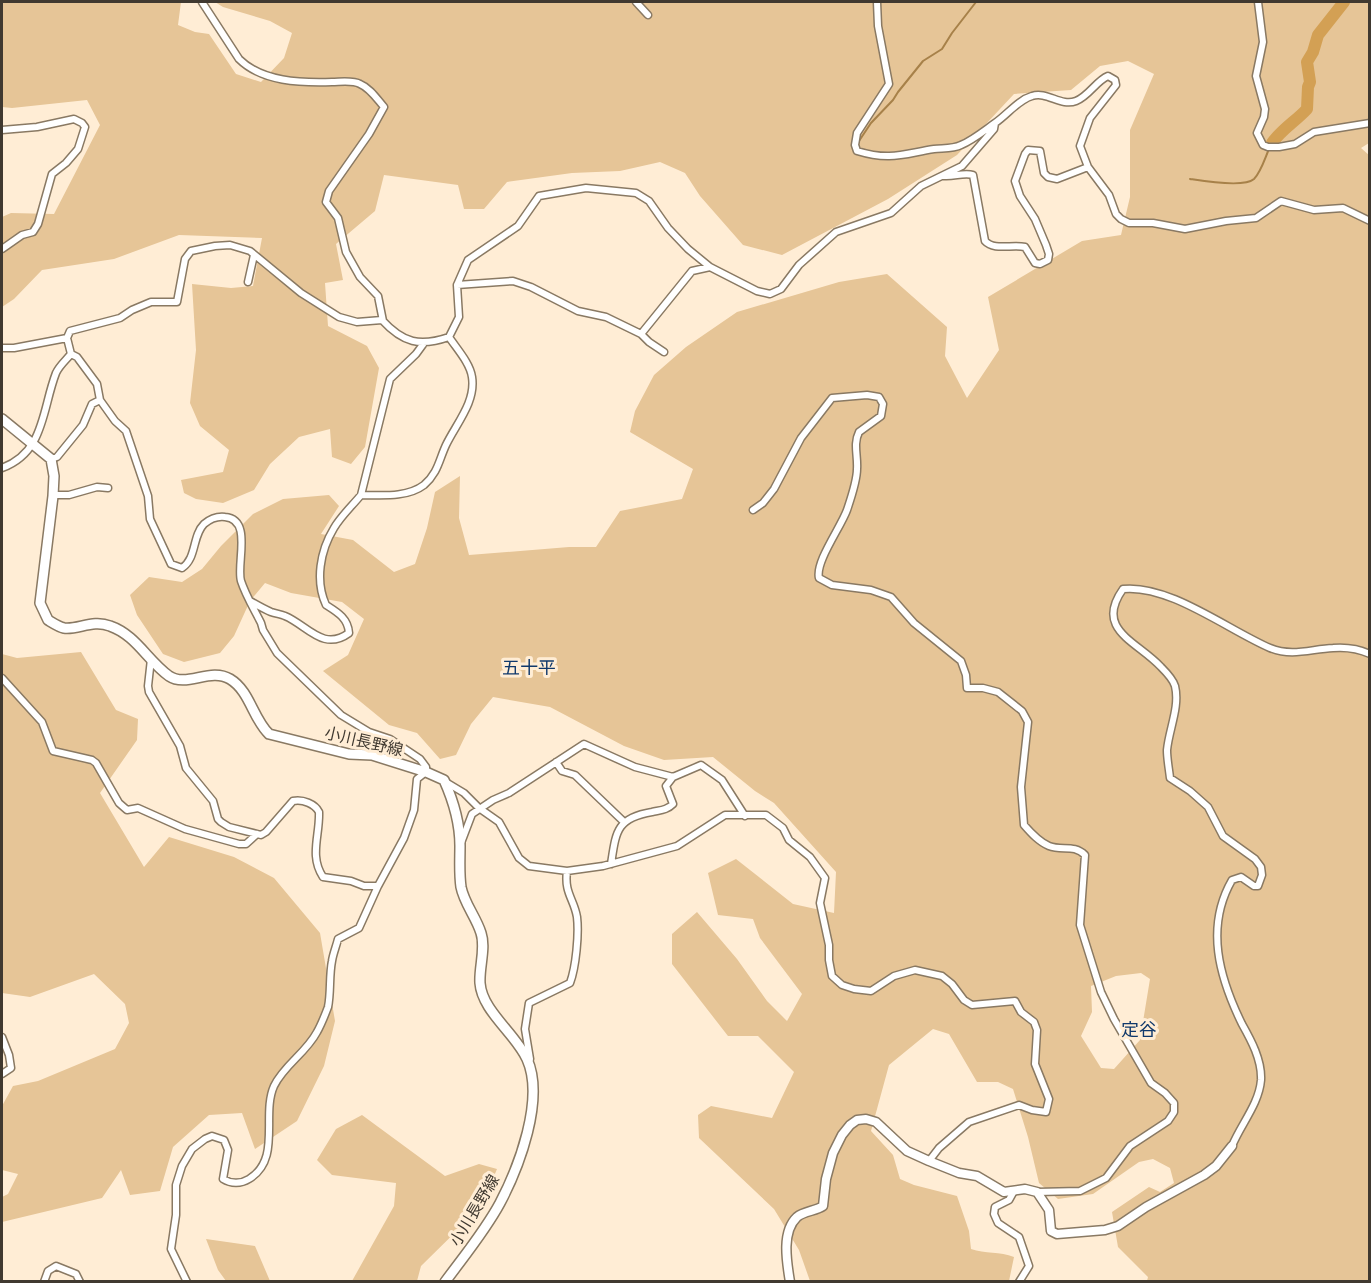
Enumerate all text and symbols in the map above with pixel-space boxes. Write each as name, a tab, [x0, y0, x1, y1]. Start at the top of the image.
district label: 五十平	[502, 657, 556, 678]
street label: 小川長野線	[323, 723, 405, 760]
district label: 定谷	[1121, 1019, 1157, 1040]
street label: 小川長野線	[446, 1171, 503, 1249]

